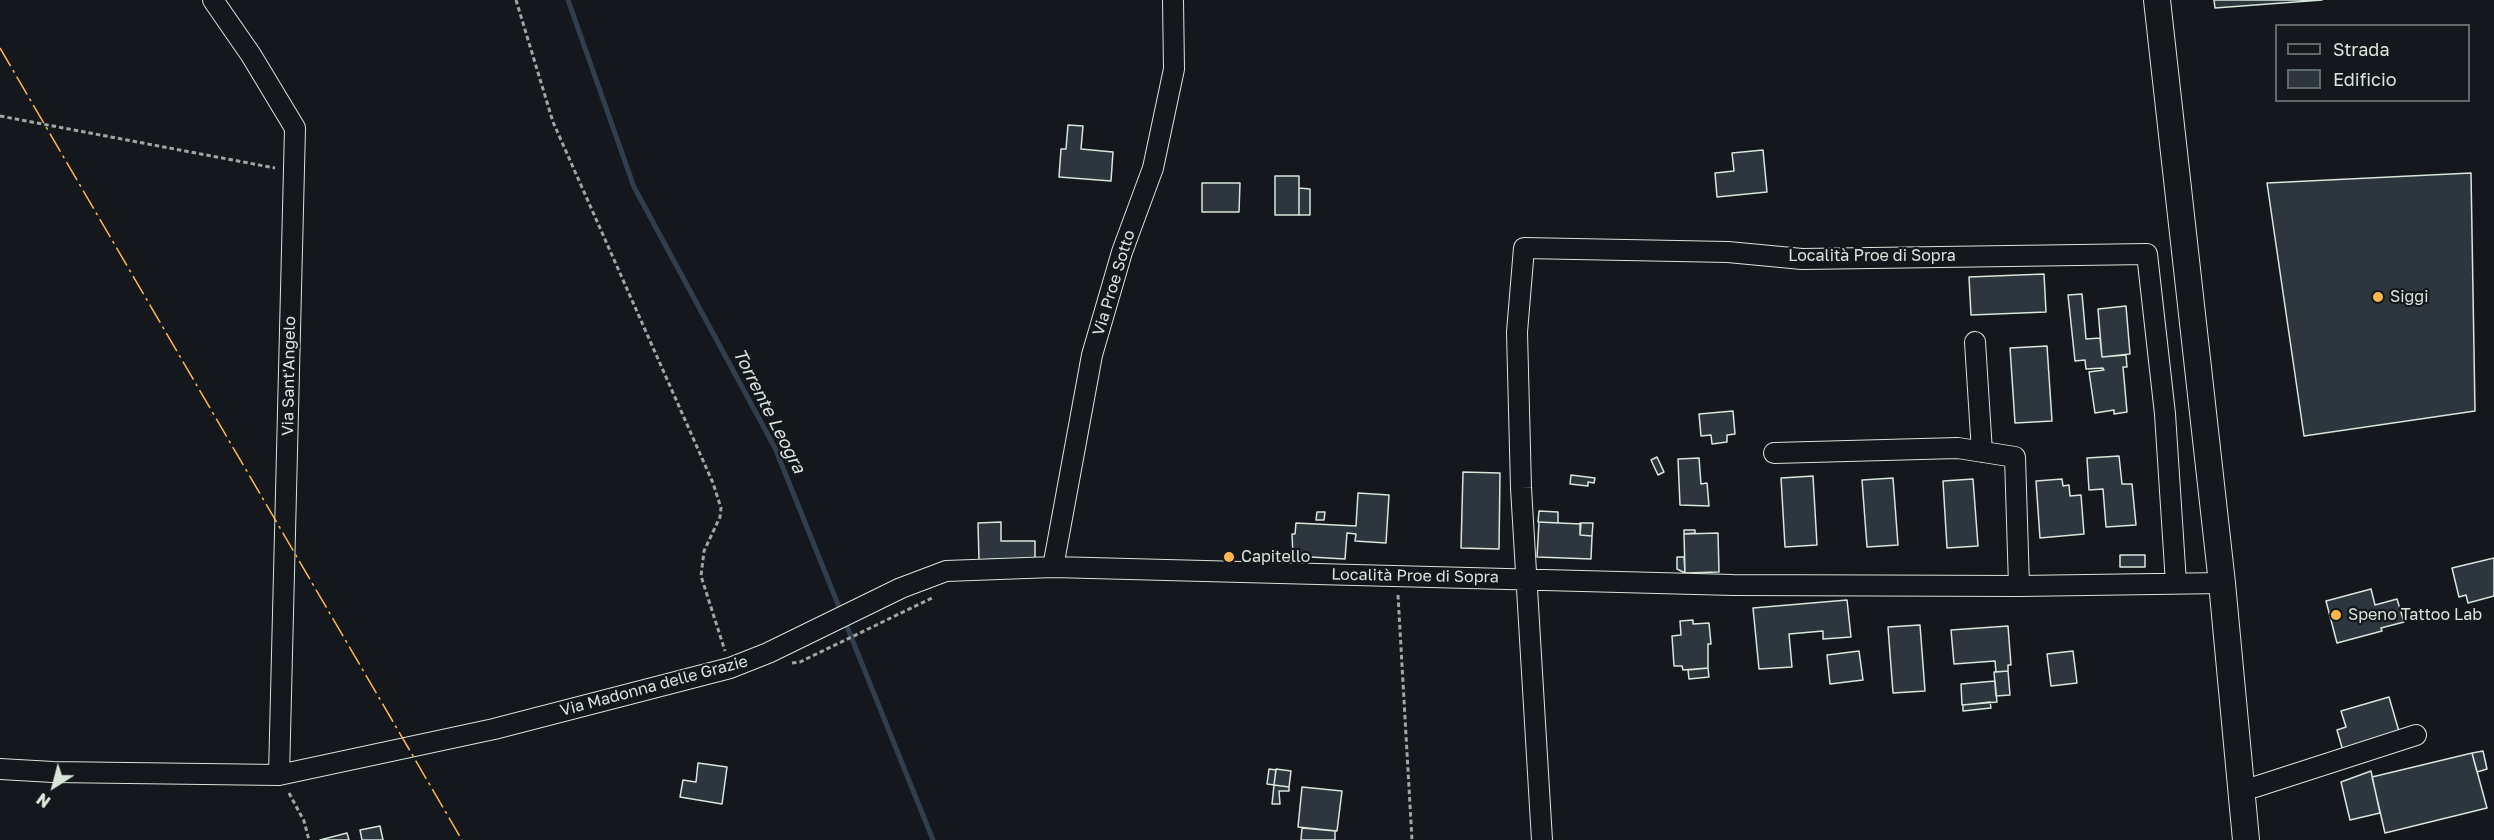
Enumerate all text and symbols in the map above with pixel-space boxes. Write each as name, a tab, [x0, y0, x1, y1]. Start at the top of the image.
legend	[2275, 24, 2470, 102]
text: Strada	[2333, 38, 2390, 60]
text: Edificio	[2333, 68, 2397, 90]
street label: Via Proe Sotto	[1089, 228, 1139, 338]
street label: Località Proe di Sopra	[1788, 246, 1956, 266]
place label: Siggi	[2390, 287, 2428, 307]
marker: Siggi	[2371, 290, 2385, 304]
street label: Via Sant'Angelo	[278, 316, 300, 436]
water label: Torrente Leogra	[728, 345, 810, 477]
place label: Capitello	[1241, 547, 1310, 567]
marker: Capitello	[1222, 550, 1236, 564]
street label: Località Proe di Sopra	[1331, 565, 1499, 587]
place label: Speno Tattoo Lab	[2348, 605, 2482, 625]
marker: Speno Tattoo Lab	[2329, 608, 2343, 622]
street label: Via Madonna delle Grazie	[558, 652, 750, 720]
north arrow	[24, 756, 84, 816]
text: N	[33, 789, 54, 812]

